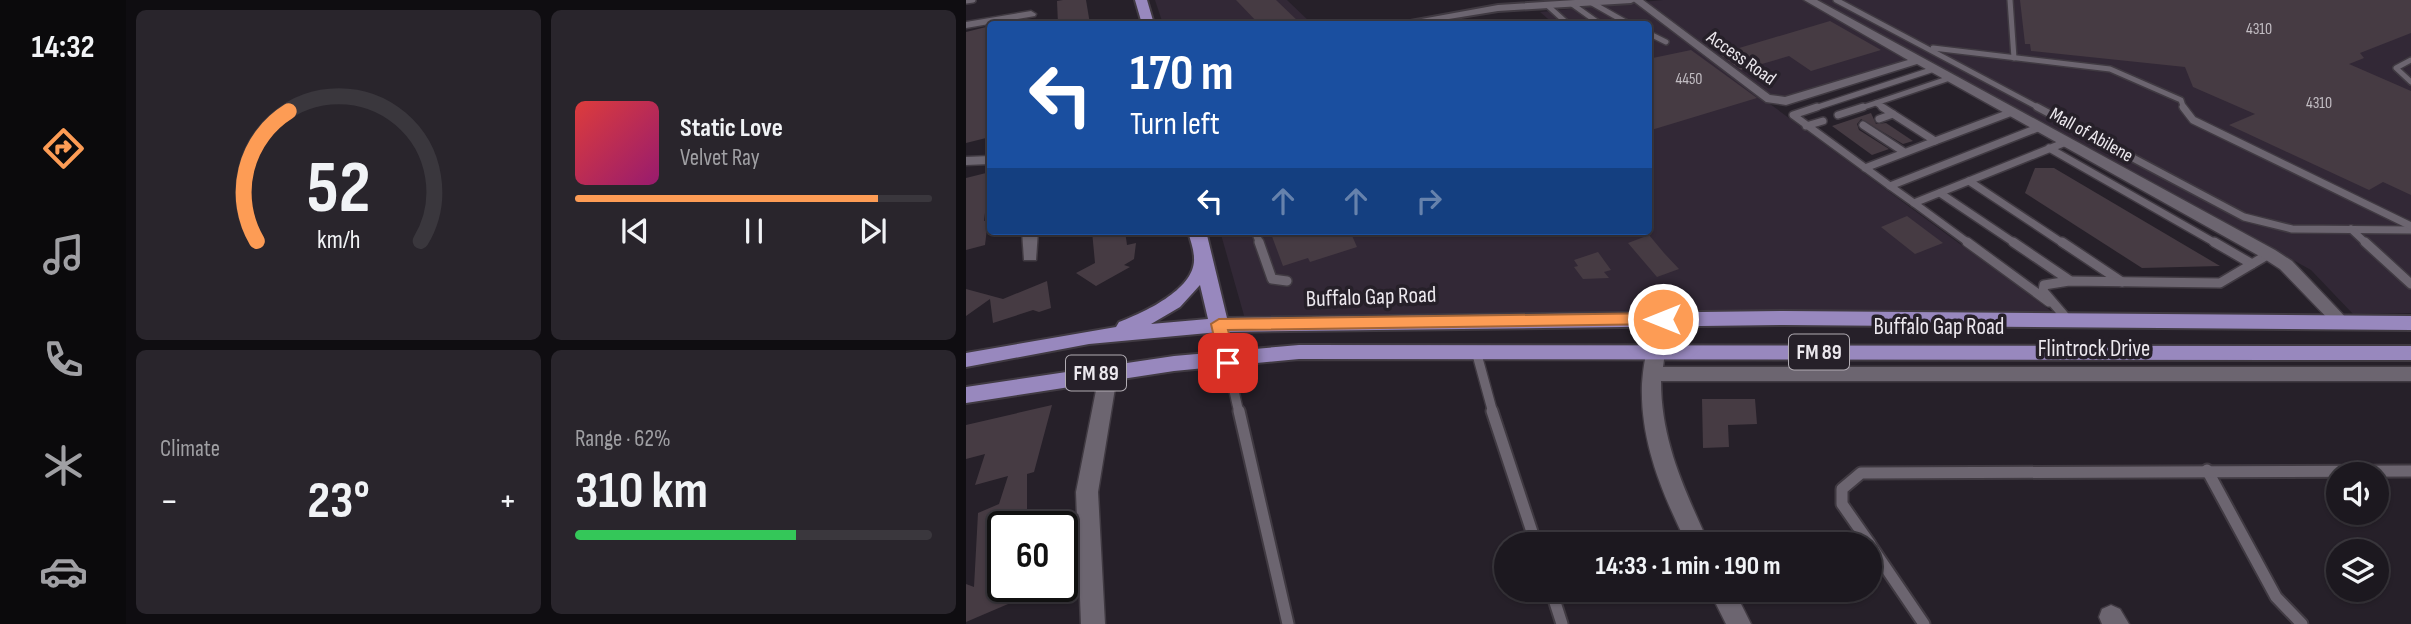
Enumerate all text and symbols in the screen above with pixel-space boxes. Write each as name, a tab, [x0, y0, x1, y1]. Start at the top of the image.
house number: 4310	[2246, 20, 2272, 39]
street label: Access Road	[1701, 26, 1780, 90]
text: 14:32	[31, 28, 95, 67]
text: 170 m	[1130, 45, 1234, 104]
icon: left	[1015, 49, 1106, 140]
house number: 4450	[1675, 70, 1703, 89]
house number: 4310	[2306, 94, 2332, 113]
street label: Mall of Abilene	[2046, 103, 2137, 168]
text: Turn left	[1130, 105, 1220, 144]
text: Static Love	[680, 113, 783, 144]
icon: directions	[39, 124, 88, 173]
text: Velvet Ray	[680, 144, 760, 172]
text: 52	[307, 146, 370, 234]
icon: left	[1191, 182, 1229, 220]
icon: ahead	[1264, 182, 1302, 220]
icon: ahead	[1337, 182, 1375, 220]
icon: right	[1410, 182, 1448, 220]
icon: previous	[616, 212, 654, 250]
icon: pause	[735, 212, 773, 250]
icon: next	[854, 212, 892, 250]
text: km/h	[317, 225, 360, 256]
icon: music	[39, 230, 88, 279]
street label: Buffalo Gap Road	[1305, 281, 1437, 313]
position arrow	[1626, 282, 1700, 356]
street label: Buffalo Gap Road	[1874, 313, 2004, 341]
pin	[1198, 333, 1258, 393]
road number: FM 89	[1789, 334, 1849, 370]
icon: phone	[39, 335, 88, 384]
street label: Flintrock Drive	[2038, 335, 2150, 363]
icon: arrive	[1209, 344, 1247, 382]
road number: FM 89	[1066, 356, 1126, 390]
text: Range · 62%	[575, 425, 671, 453]
text: Climate	[160, 435, 220, 463]
icon: climate	[39, 441, 88, 490]
text: 310 km	[575, 460, 708, 523]
map controls	[2326, 462, 2389, 602]
button: sound	[2326, 462, 2389, 525]
text: 23°	[307, 470, 370, 533]
text: −	[160, 479, 179, 524]
text: +	[498, 479, 517, 524]
speed limit sign: 60	[987, 511, 1078, 602]
button: layers	[2326, 539, 2389, 602]
icon: car	[39, 547, 88, 596]
text: 14:33 · 1 min · 190 m	[1596, 551, 1780, 582]

